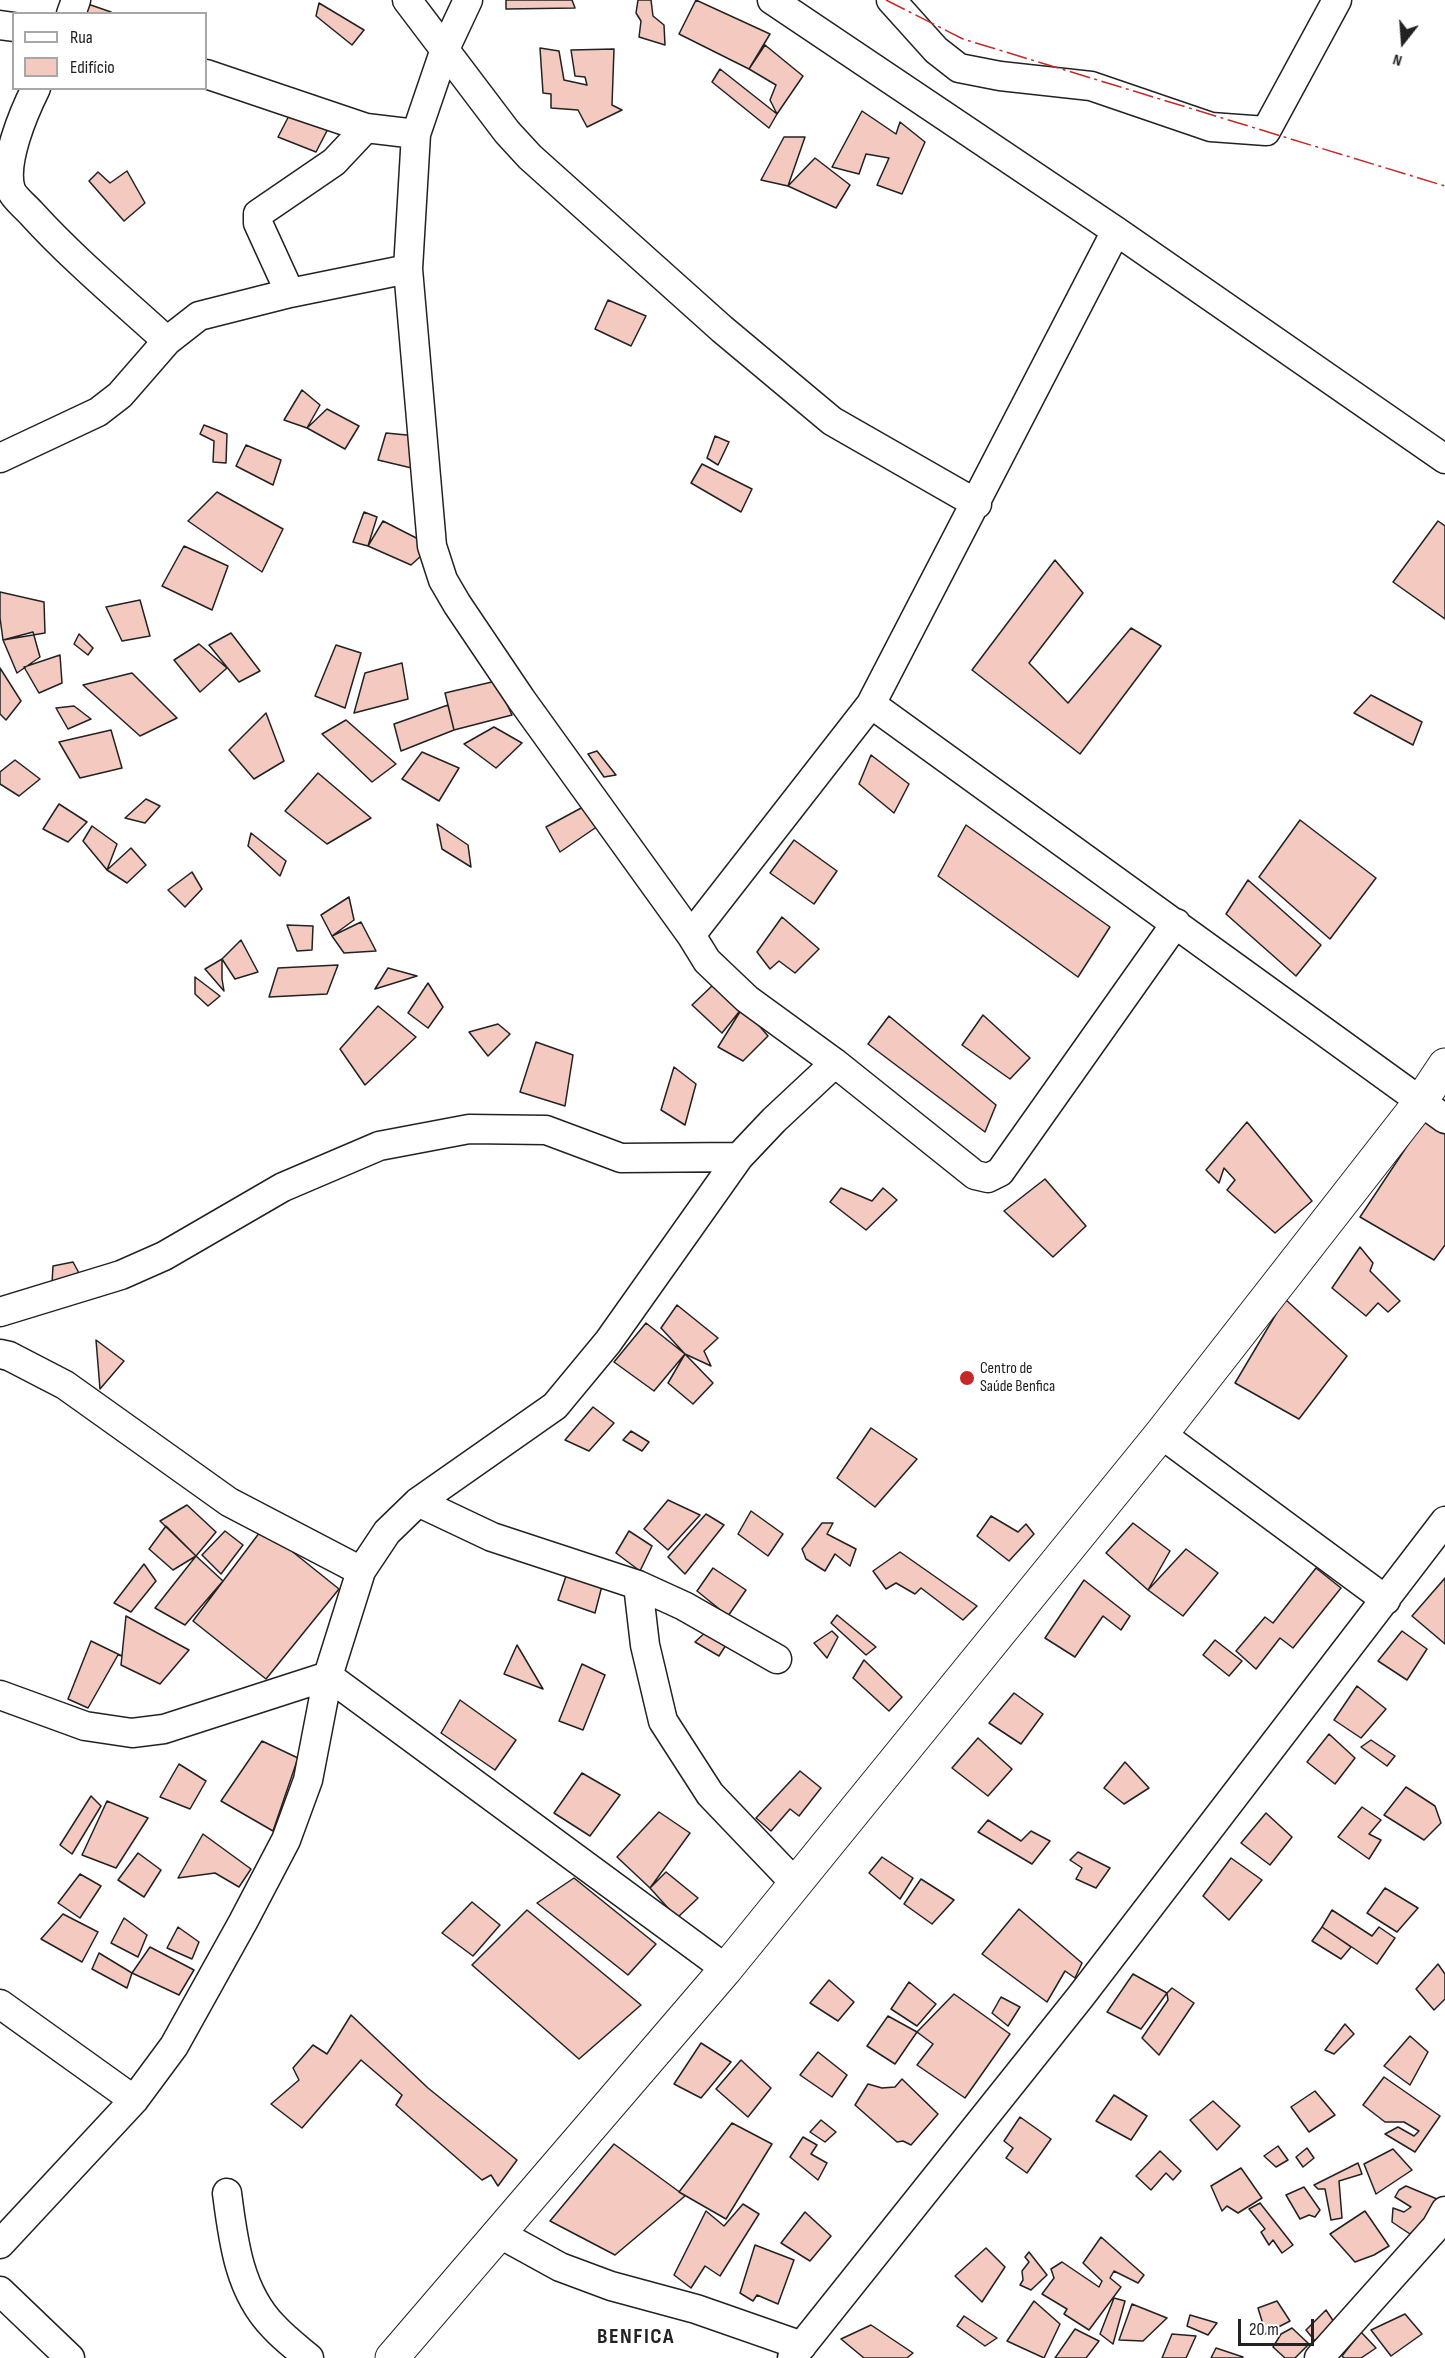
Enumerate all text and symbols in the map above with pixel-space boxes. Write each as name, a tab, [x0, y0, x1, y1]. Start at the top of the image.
legend	[12, 12, 207, 90]
north arrow	[1373, 12, 1433, 72]
text: Rua	[70, 27, 93, 48]
text: N	[1391, 49, 1404, 70]
text: Edifício	[70, 57, 115, 78]
place label: Centro de Saúde Benfica	[980, 1359, 1055, 1397]
marker: Centro de Saúde Benfica	[958, 1369, 976, 1387]
scale bar	[1241, 2307, 1318, 2345]
text: 20 m	[1249, 2319, 1279, 2340]
district label: BENFICA	[597, 2324, 675, 2350]

